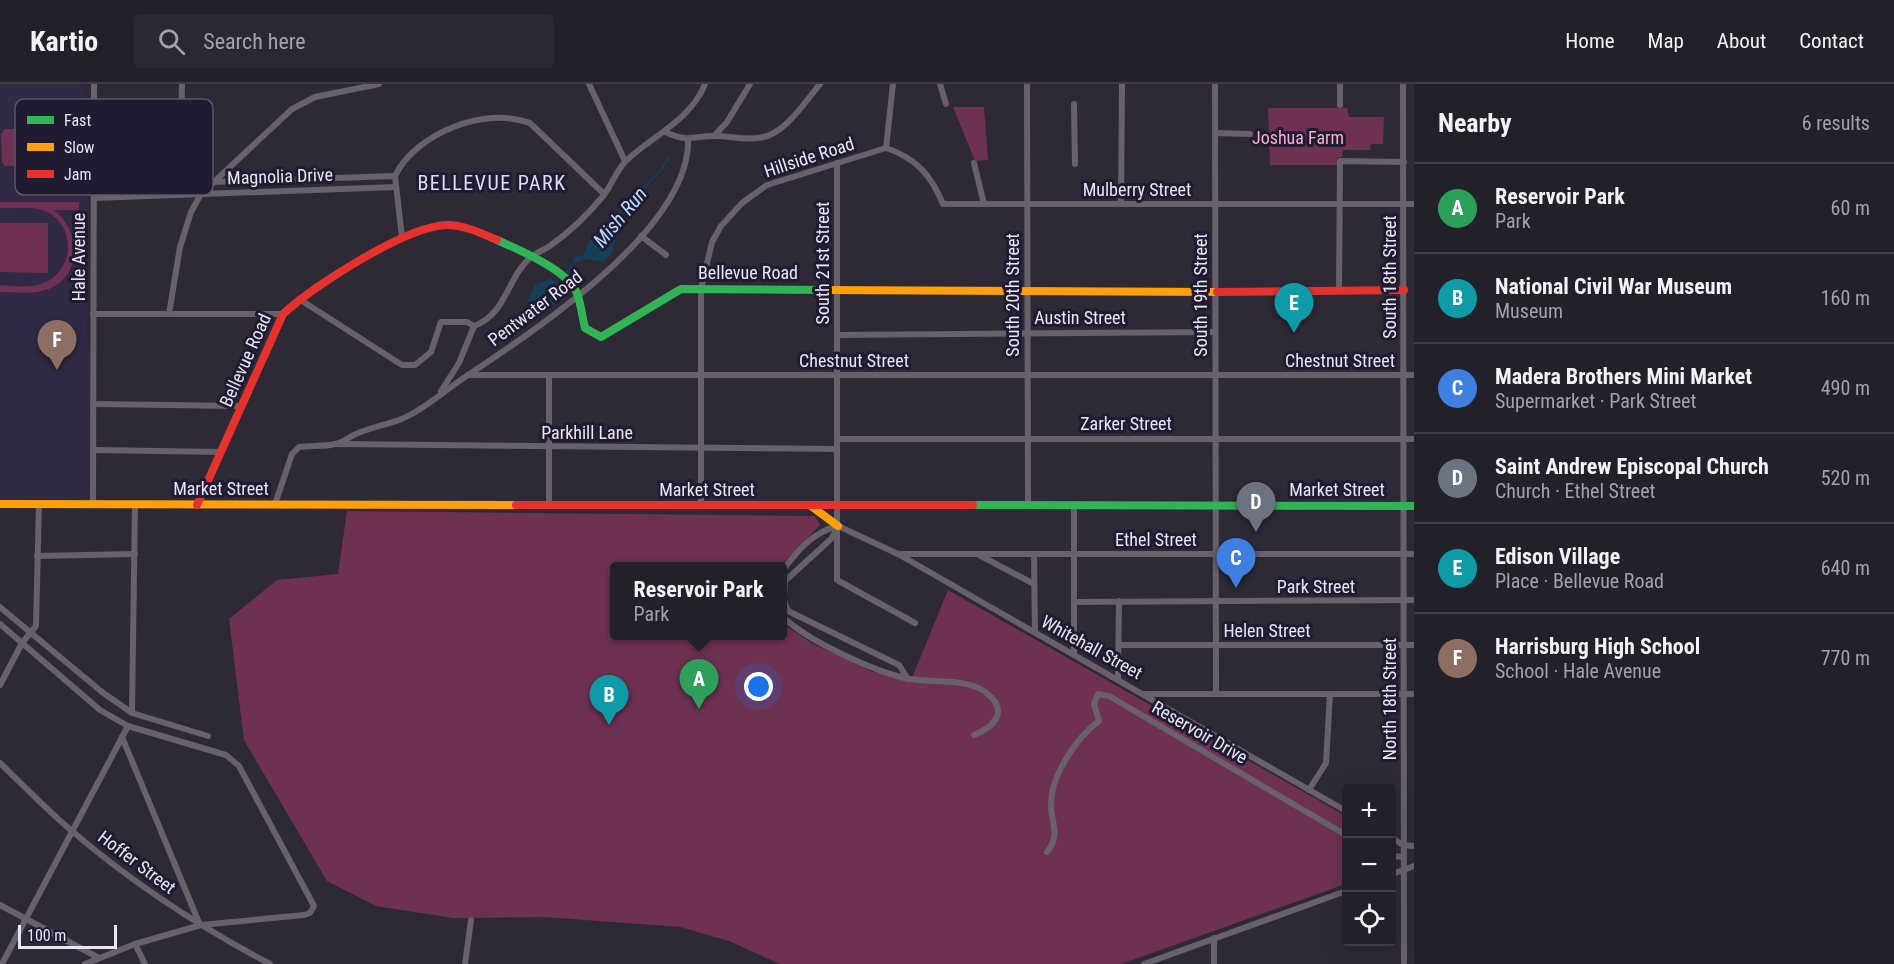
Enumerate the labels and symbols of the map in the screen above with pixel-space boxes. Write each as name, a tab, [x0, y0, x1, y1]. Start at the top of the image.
legend	[15, 99, 213, 195]
text: Fast	[64, 111, 91, 130]
park label: Joshua Farm	[1252, 127, 1344, 148]
street label: Hillside Road	[761, 133, 857, 181]
text: Slow	[64, 138, 94, 157]
street label: Magnolia Drive	[227, 164, 333, 188]
text: Jam	[64, 165, 91, 184]
district label: BELLEVUE PARK	[417, 171, 567, 195]
street label: Mulberry Street	[1083, 179, 1191, 200]
water label: Mish Run	[588, 182, 652, 252]
street label: South 21st Street	[812, 202, 833, 324]
street label: Hale Avenue	[68, 213, 89, 301]
street label: South 18th Street	[1379, 215, 1400, 339]
street label: South 20th Street	[1002, 233, 1023, 357]
street label: South 19th Street	[1190, 233, 1211, 357]
street label: Bellevue Road	[698, 262, 798, 283]
street label: Pentwater Road	[484, 266, 586, 350]
pin: E	[1274, 284, 1314, 333]
street label: Austin Street	[1034, 307, 1126, 328]
street label: Bellevue Road	[215, 310, 275, 410]
pin: F	[38, 320, 76, 370]
street label: Chestnut Street	[799, 350, 909, 371]
street label: Chestnut Street	[1285, 350, 1395, 371]
street label: Zarker Street	[1080, 413, 1172, 434]
street label: Parkhill Lane	[541, 422, 633, 443]
street label: Market Street	[173, 478, 269, 499]
street label: Market Street	[659, 479, 755, 500]
street label: Market Street	[1289, 479, 1385, 500]
pin: D	[1236, 482, 1276, 532]
street label: Ethel Street	[1115, 529, 1197, 550]
pin: C	[1216, 538, 1256, 588]
street label: Park Street	[1277, 576, 1355, 597]
street label: Whitehall Street	[1038, 611, 1146, 683]
street label: Helen Street	[1223, 620, 1311, 641]
street label: North 18th Street	[1379, 638, 1400, 760]
pin: A	[680, 660, 718, 709]
your location	[744, 672, 773, 701]
pin: B	[590, 676, 628, 725]
street label: Reservoir Drive	[1149, 696, 1251, 768]
street label: Hoffer Street	[94, 826, 180, 898]
scale bar	[18, 922, 117, 950]

